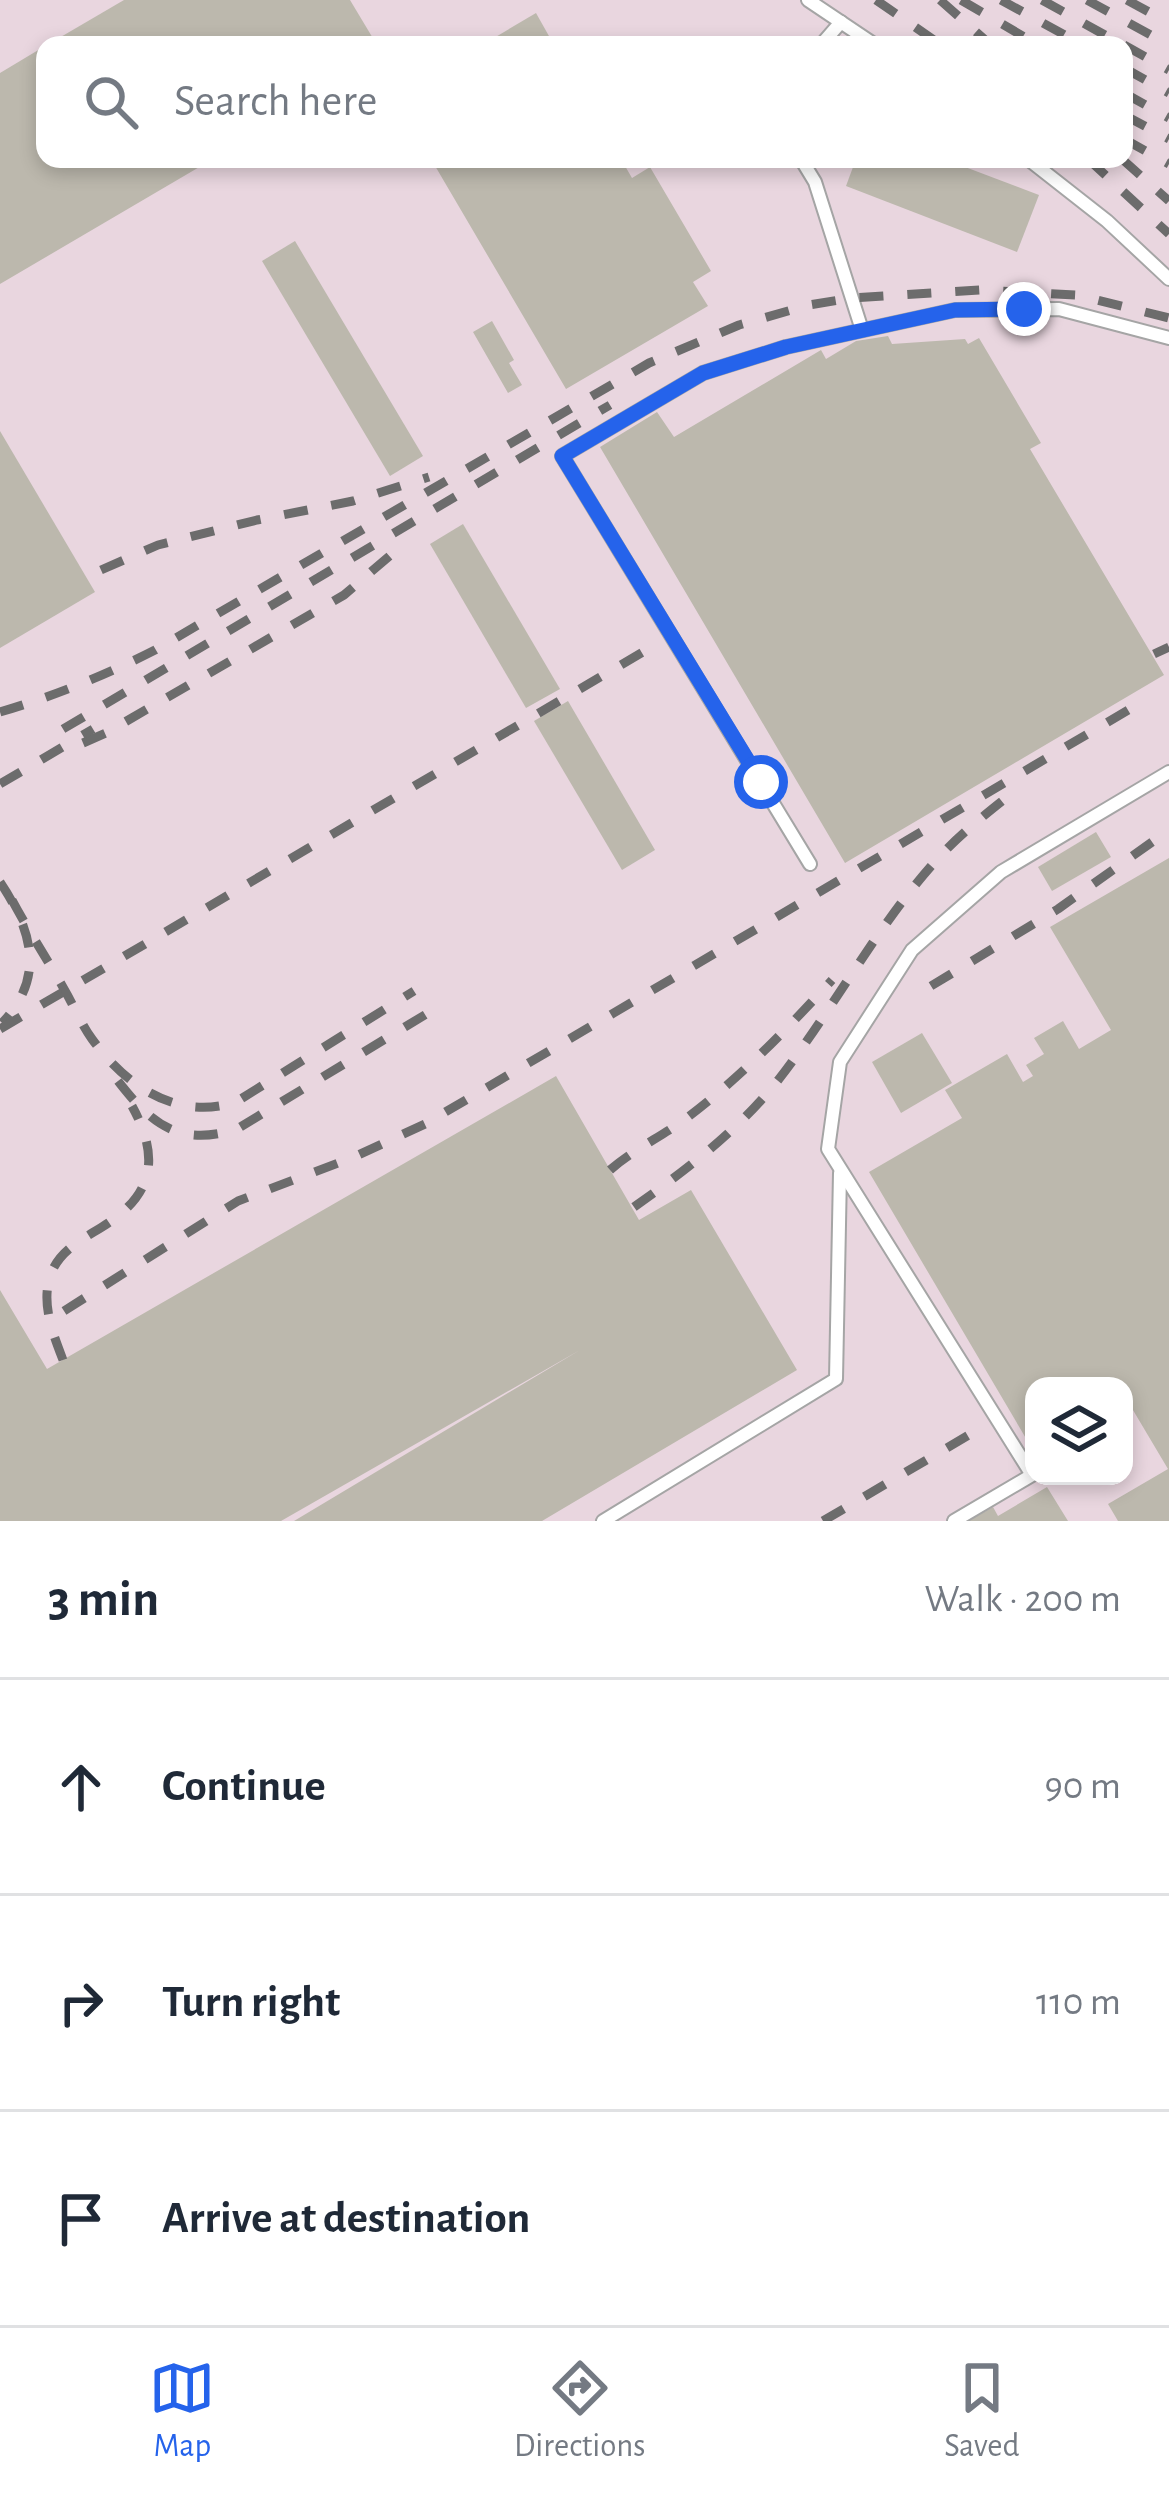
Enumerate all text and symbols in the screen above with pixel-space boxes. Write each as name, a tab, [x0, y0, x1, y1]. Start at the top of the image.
search box	[36, 36, 1133, 168]
icon: search	[78, 69, 144, 135]
text: Search here	[174, 79, 377, 124]
route end	[997, 282, 1051, 336]
route start	[734, 755, 788, 809]
map controls	[1025, 1377, 1133, 1485]
button: layers	[1025, 1377, 1133, 1485]
text: 3 min	[48, 1574, 159, 1625]
text: Walk · 200 m	[924, 1580, 1121, 1619]
icon: ahead	[48, 1754, 114, 1820]
text: Continue	[162, 1764, 326, 1809]
text: 90 m	[1044, 1767, 1121, 1806]
icon: right	[48, 1970, 114, 2036]
text: Turn right	[162, 1980, 340, 2025]
text: 110 m	[1036, 1983, 1121, 2022]
icon: arrive	[48, 2186, 114, 2252]
text: Arrive at destination	[162, 2196, 530, 2241]
tab: Map	[149, 2355, 215, 2467]
tab: Directions	[514, 2355, 645, 2467]
tab: Saved	[944, 2355, 1020, 2467]

